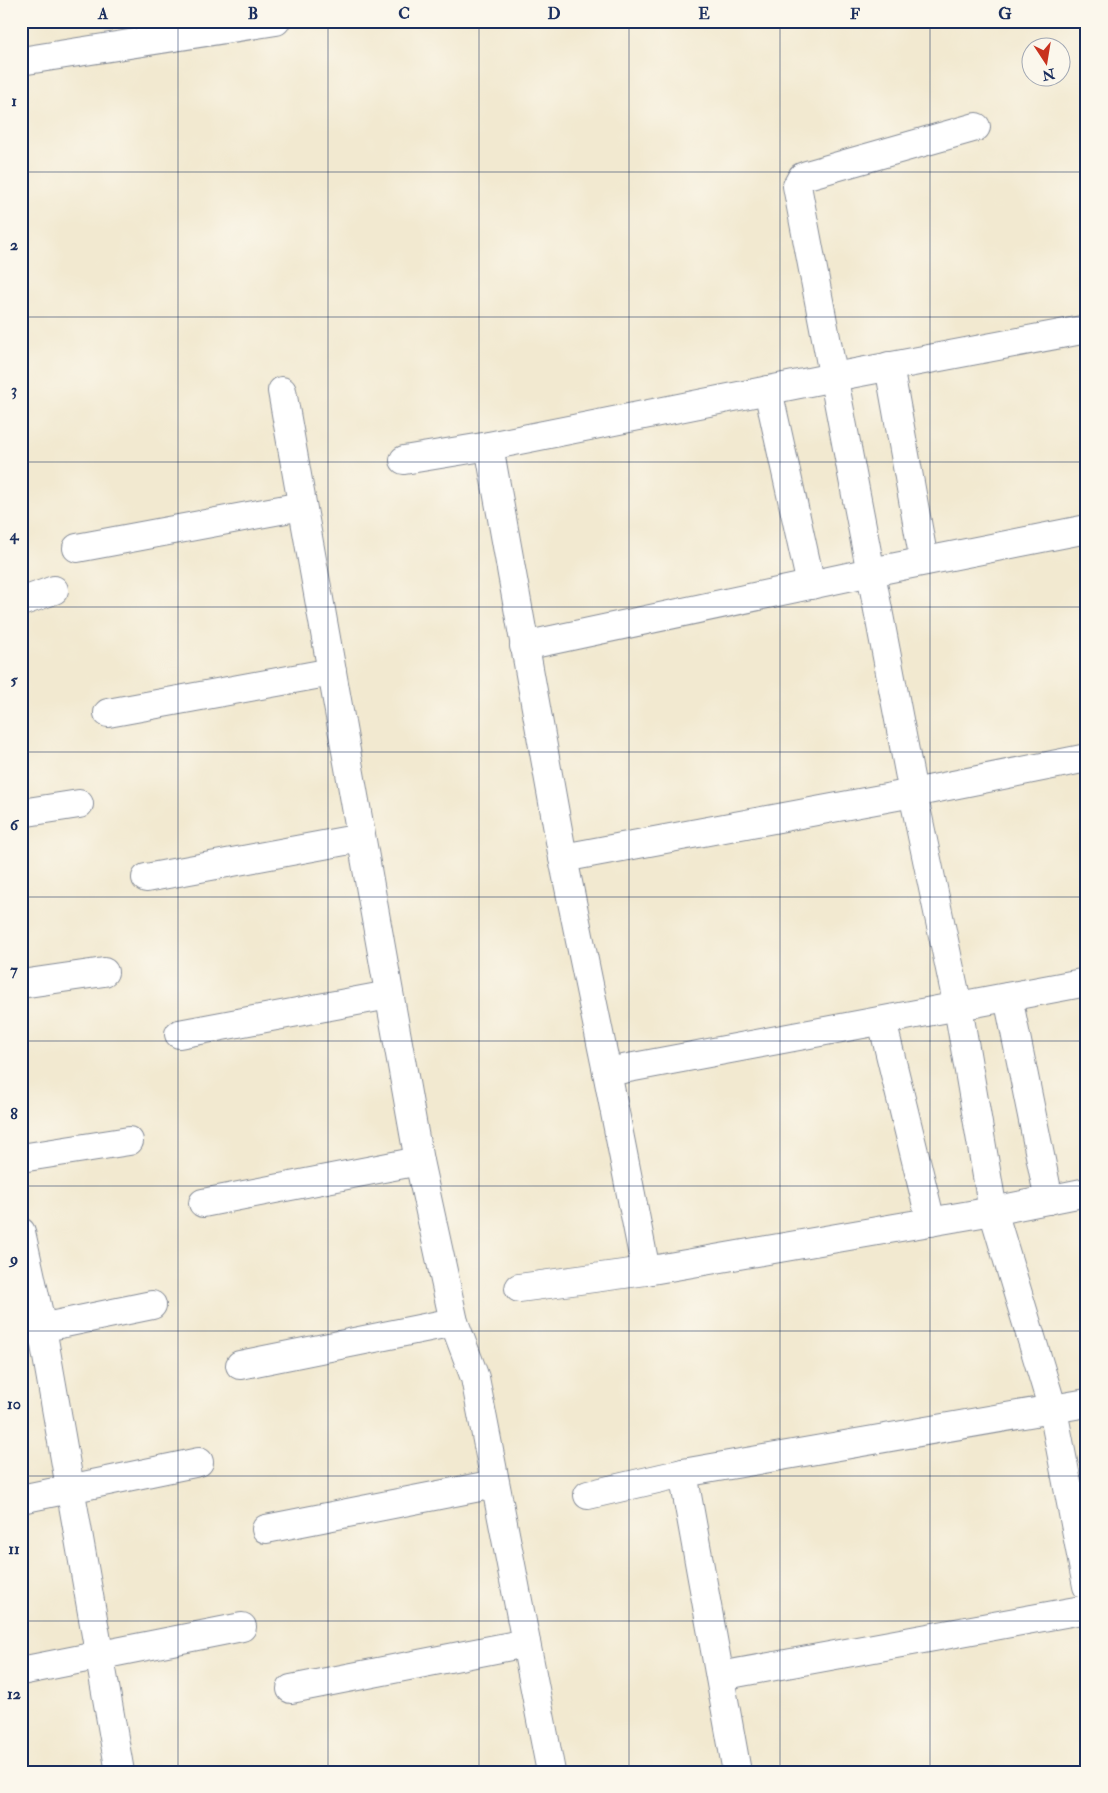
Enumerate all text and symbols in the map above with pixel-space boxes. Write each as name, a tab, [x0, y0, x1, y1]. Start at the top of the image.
text: A	[97, 4, 109, 24]
text: B	[248, 4, 258, 24]
text: C	[398, 4, 410, 24]
text: D	[547, 4, 561, 24]
text: E	[698, 4, 710, 24]
text: F	[850, 4, 860, 24]
text: G	[998, 4, 1012, 24]
north arrow	[1020, 38, 1070, 88]
text: N	[1040, 64, 1057, 84]
text: 1	[11, 91, 17, 111]
text: 2	[10, 235, 18, 255]
text: 3	[11, 380, 17, 400]
text: 4	[9, 525, 20, 545]
text: 5	[10, 670, 18, 690]
text: 6	[10, 815, 20, 835]
text: 7	[10, 960, 18, 980]
text: 8	[10, 1104, 18, 1124]
text: 9	[8, 1249, 18, 1269]
text: 10	[7, 1394, 21, 1414]
text: 11	[8, 1539, 20, 1559]
text: 12	[7, 1684, 21, 1704]

